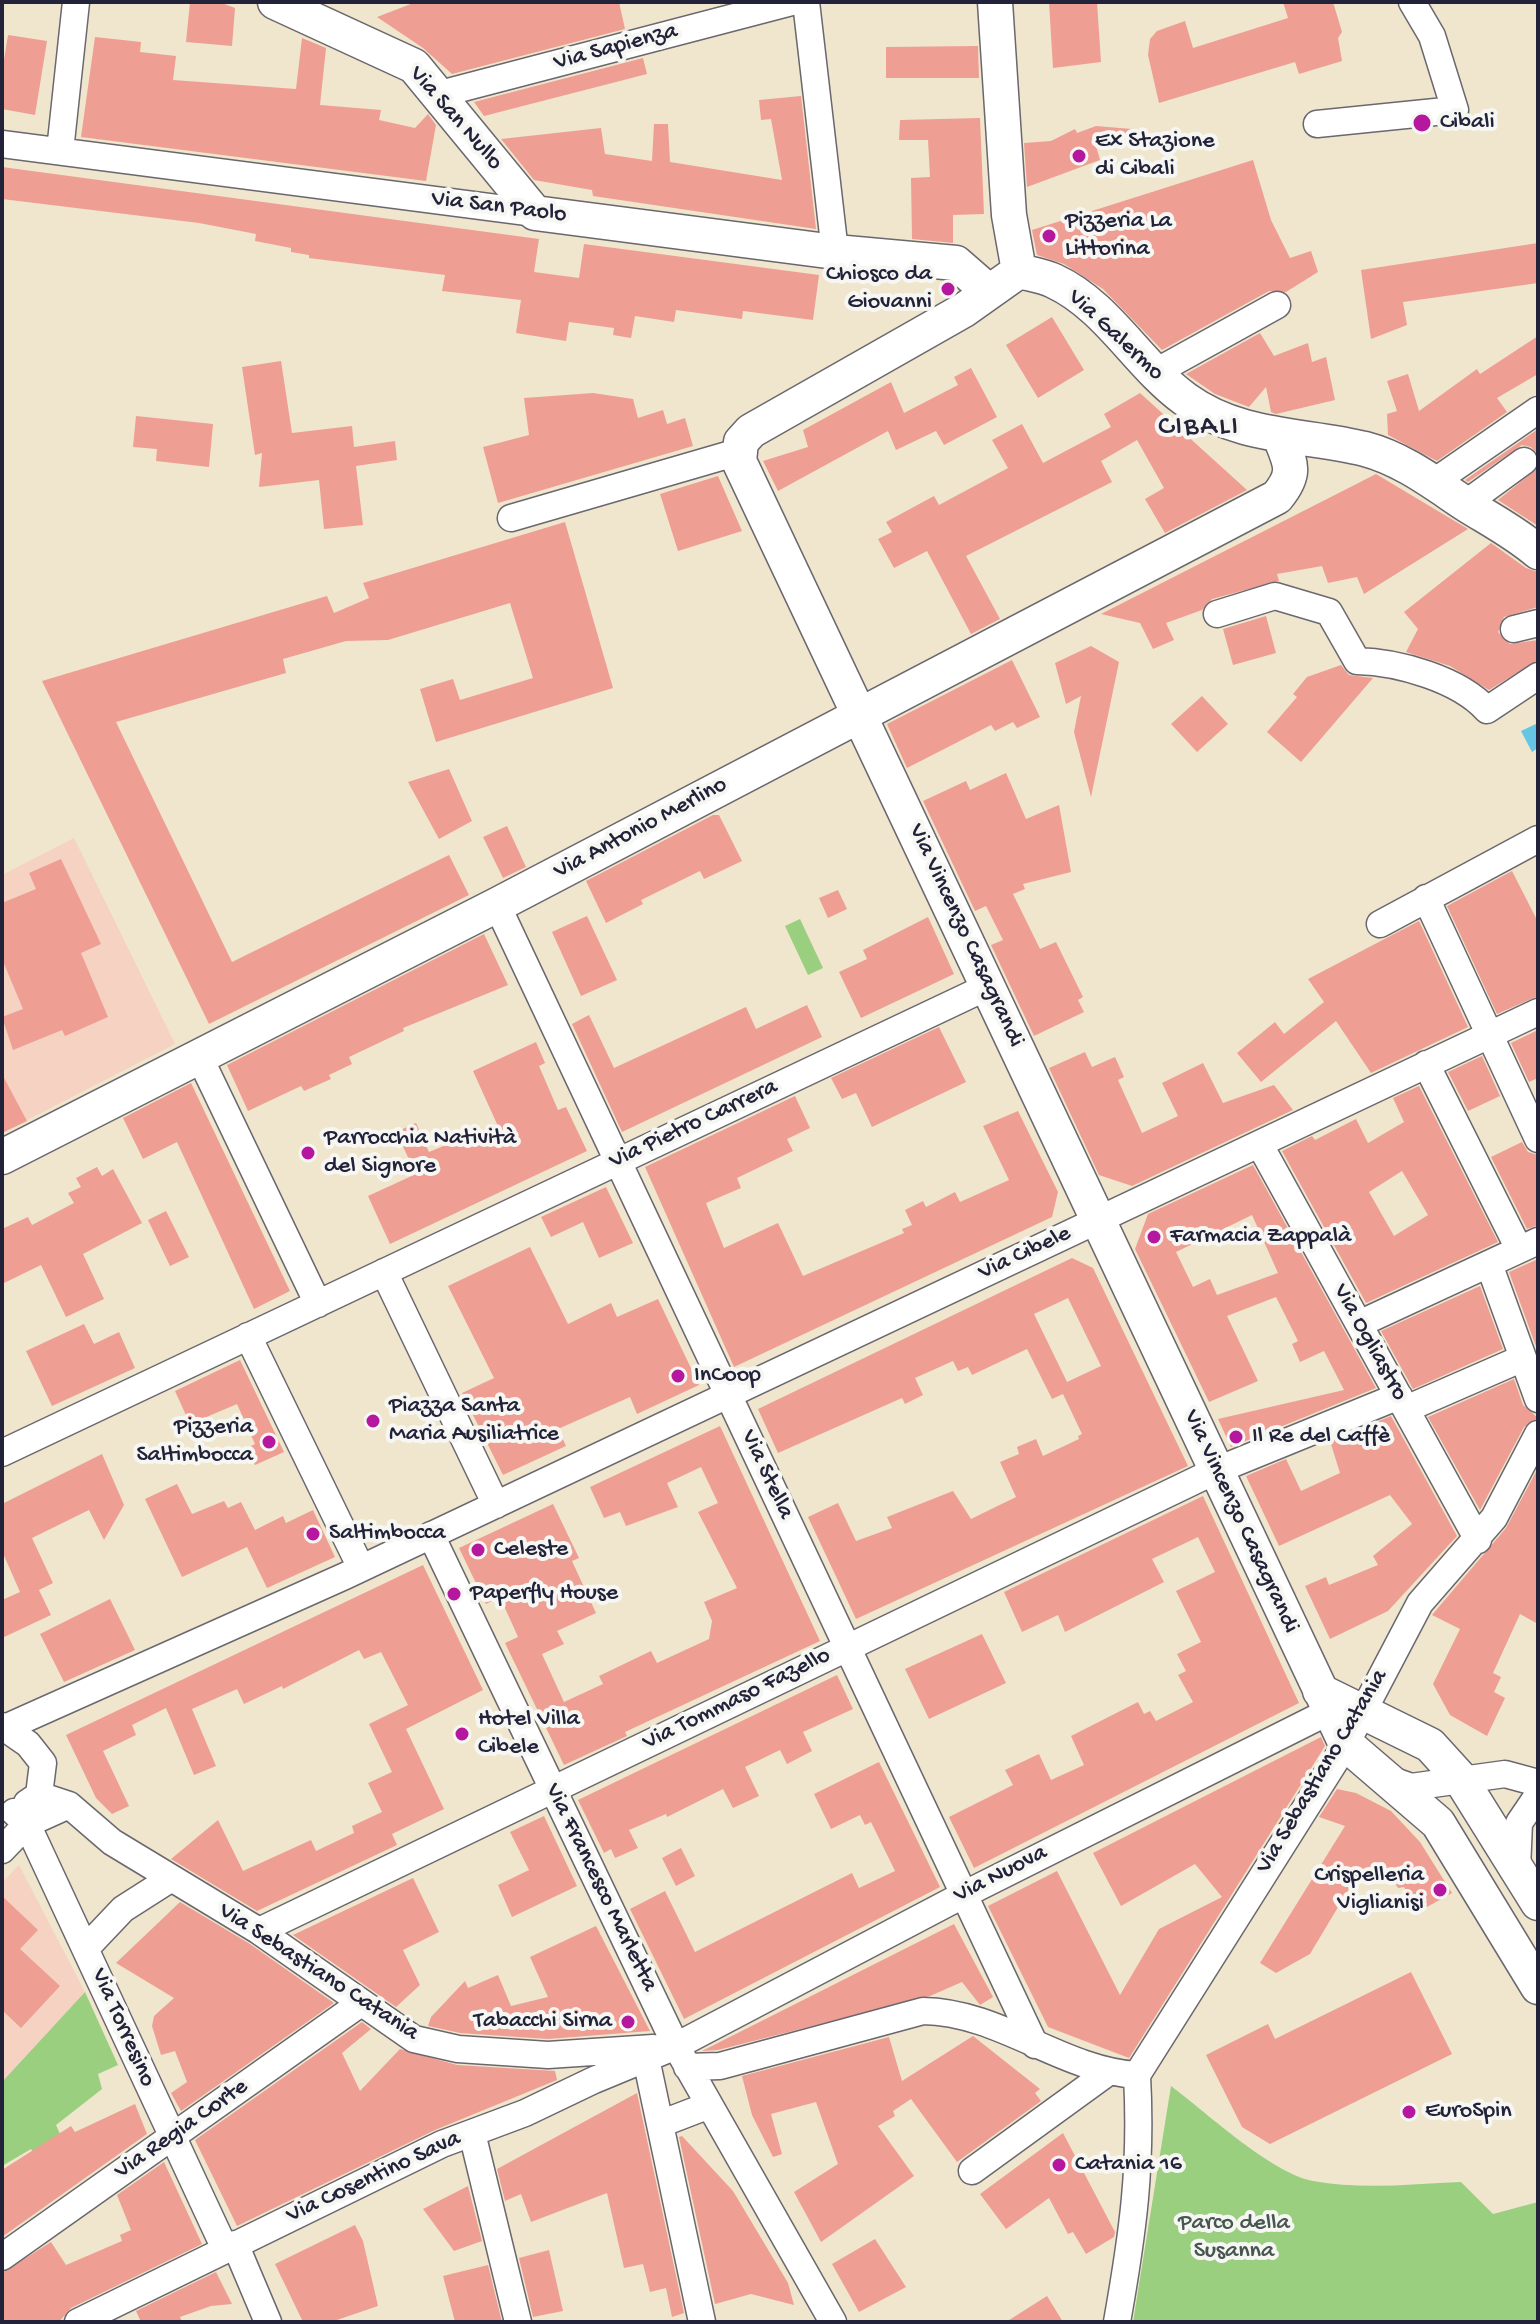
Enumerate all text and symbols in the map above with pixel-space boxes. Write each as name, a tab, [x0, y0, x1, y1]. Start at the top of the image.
street label: Via Sapienza	[551, 18, 681, 78]
street label: Via San Nullo	[402, 61, 508, 177]
place label: Cibali	[1440, 109, 1495, 137]
marker: Cibali	[1411, 112, 1433, 134]
place label: Ex Stazione di Cibali	[1095, 128, 1215, 184]
marker: Ex Stazione di Cibali	[1070, 147, 1088, 165]
street label: Via San Paolo	[430, 185, 568, 231]
place label: Pizzeria La Littorina	[1065, 208, 1172, 264]
marker: Pizzeria La Littorina	[1040, 227, 1058, 245]
place label: Chiosco da Giovanni	[826, 261, 932, 317]
marker: Chiosco da Giovanni	[939, 280, 957, 298]
street label: Via Galermo	[1061, 284, 1169, 388]
district label: CIBALI	[1158, 412, 1240, 446]
street label: Via Antonio Merlino	[549, 771, 733, 887]
street label: Via Vincenzo Casagrandi	[901, 820, 1029, 1052]
street label: Via Pietro Carrera	[605, 1073, 783, 1177]
place label: Parrocchia Natività del Signore	[324, 1125, 516, 1181]
marker: Parrocchia Natività del Signore	[299, 1144, 317, 1162]
street label: Via Cibele	[974, 1220, 1076, 1288]
place label: Farmacia Zappalà	[1170, 1223, 1351, 1251]
marker: Farmacia Zappalà	[1145, 1228, 1163, 1246]
street label: Via Ogliastro	[1325, 1280, 1413, 1406]
place label: InCoop	[694, 1362, 761, 1390]
marker: InCoop	[669, 1367, 687, 1385]
place label: Piazza Santa Maria Ausiliatrice	[389, 1393, 559, 1449]
street label: Via Vincenzo Casagrandi	[1176, 1406, 1304, 1638]
marker: Piazza Santa Maria Ausiliatrice	[364, 1412, 382, 1430]
place label: Pizzeria Saltimbocca	[136, 1414, 253, 1470]
place label: Il Re del Caffè	[1252, 1423, 1390, 1451]
street label: Via Stella	[733, 1426, 799, 1524]
marker: Il Re del Caffè	[1227, 1428, 1245, 1446]
marker: Pizzeria Saltimbocca	[260, 1433, 278, 1451]
place label: Saltimbocca	[329, 1520, 446, 1548]
marker: Saltimbocca	[304, 1525, 322, 1543]
place label: Celeste	[494, 1536, 568, 1564]
marker: Celeste	[469, 1541, 487, 1559]
place label: Paperfly House	[470, 1580, 618, 1608]
marker: Paperfly House	[445, 1585, 463, 1603]
street label: Via Tommaso Fazello	[638, 1642, 836, 1758]
street label: Via Sebastiano Catania	[1251, 1665, 1395, 1879]
place label: Hotel Villa Cibele	[478, 1706, 580, 1762]
marker: Hotel Villa Cibele	[453, 1725, 471, 1743]
street label: Via Francesco Marletta	[537, 1779, 663, 1997]
street label: Via Nuova	[950, 1839, 1052, 1911]
place label: Crispelleria Viglianisi	[1314, 1862, 1424, 1918]
marker: Crispelleria Viglianisi	[1431, 1881, 1449, 1899]
street label: Via Sebastiano Catania	[212, 1897, 424, 2049]
street label: Via Torresino	[83, 1964, 161, 2092]
place label: Tabacchi Sirna	[474, 2008, 612, 2036]
marker: Tabacchi Sirna	[619, 2013, 637, 2031]
street label: Via Regia Corte	[110, 2073, 254, 2187]
place label: EuroSpin	[1425, 2098, 1512, 2126]
marker: EuroSpin	[1400, 2103, 1418, 2121]
street label: Via Cosentino Sava	[282, 2125, 466, 2231]
place label: Catania 16	[1075, 2151, 1182, 2179]
marker: Catania 16	[1050, 2156, 1068, 2174]
park label: Parco della Susanna	[1178, 2210, 1290, 2266]

